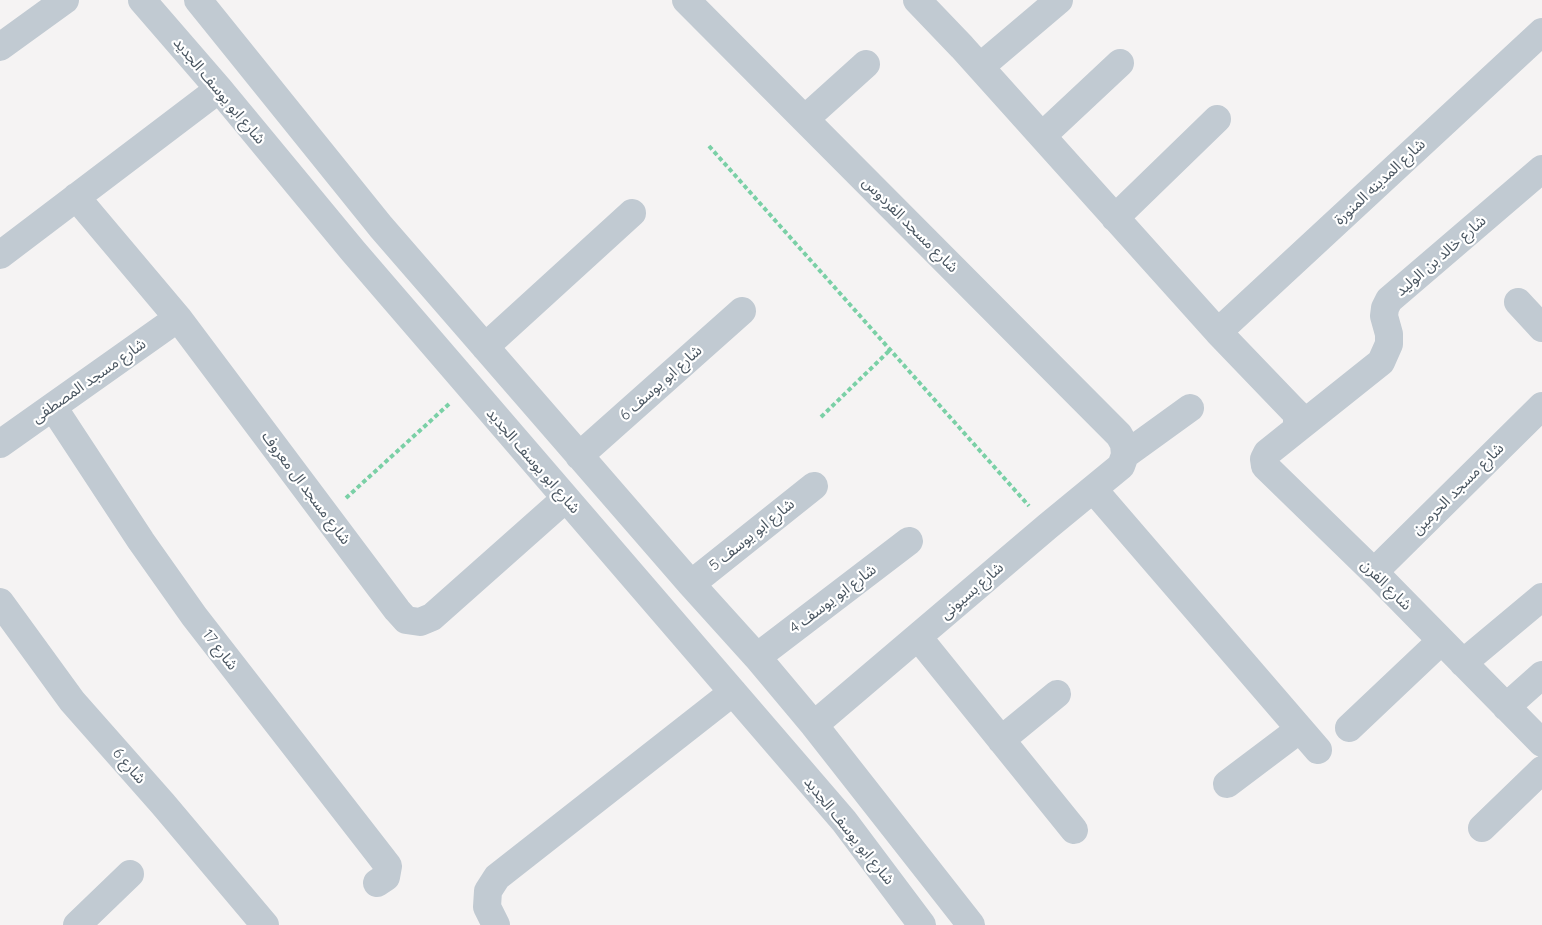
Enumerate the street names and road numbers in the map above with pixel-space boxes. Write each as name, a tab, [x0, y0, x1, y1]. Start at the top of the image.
street label: شارع ابو يوسف الجديد	[169, 34, 269, 148]
street label: شارع المدينه المنورة	[1331, 135, 1429, 229]
street label: شارع مسجد الفردوس	[858, 173, 962, 277]
street label: شارع خالد بن الوليد	[1392, 212, 1490, 300]
street label: شارع مسجد المصطفى	[29, 335, 149, 427]
street label: شارع ابو يوسف 6	[616, 341, 706, 425]
street label: شارع ابو يوسف الجديد	[482, 405, 584, 517]
street label: شارع مسجد ال معروف	[258, 428, 354, 548]
street label: شارع مسجد الحرمين	[1408, 439, 1508, 539]
street label: شارع ابو يوسف 5	[706, 495, 798, 575]
street label: شارع الفرن	[1357, 556, 1415, 614]
street label: شارع بسيونى	[937, 559, 1007, 623]
street label: شارع ابو يوسف 4	[786, 561, 880, 637]
street label: شارع 17	[199, 626, 241, 674]
street label: شارع 6	[109, 744, 149, 788]
street label: شارع ابو يوسف الجديد	[800, 773, 898, 889]

